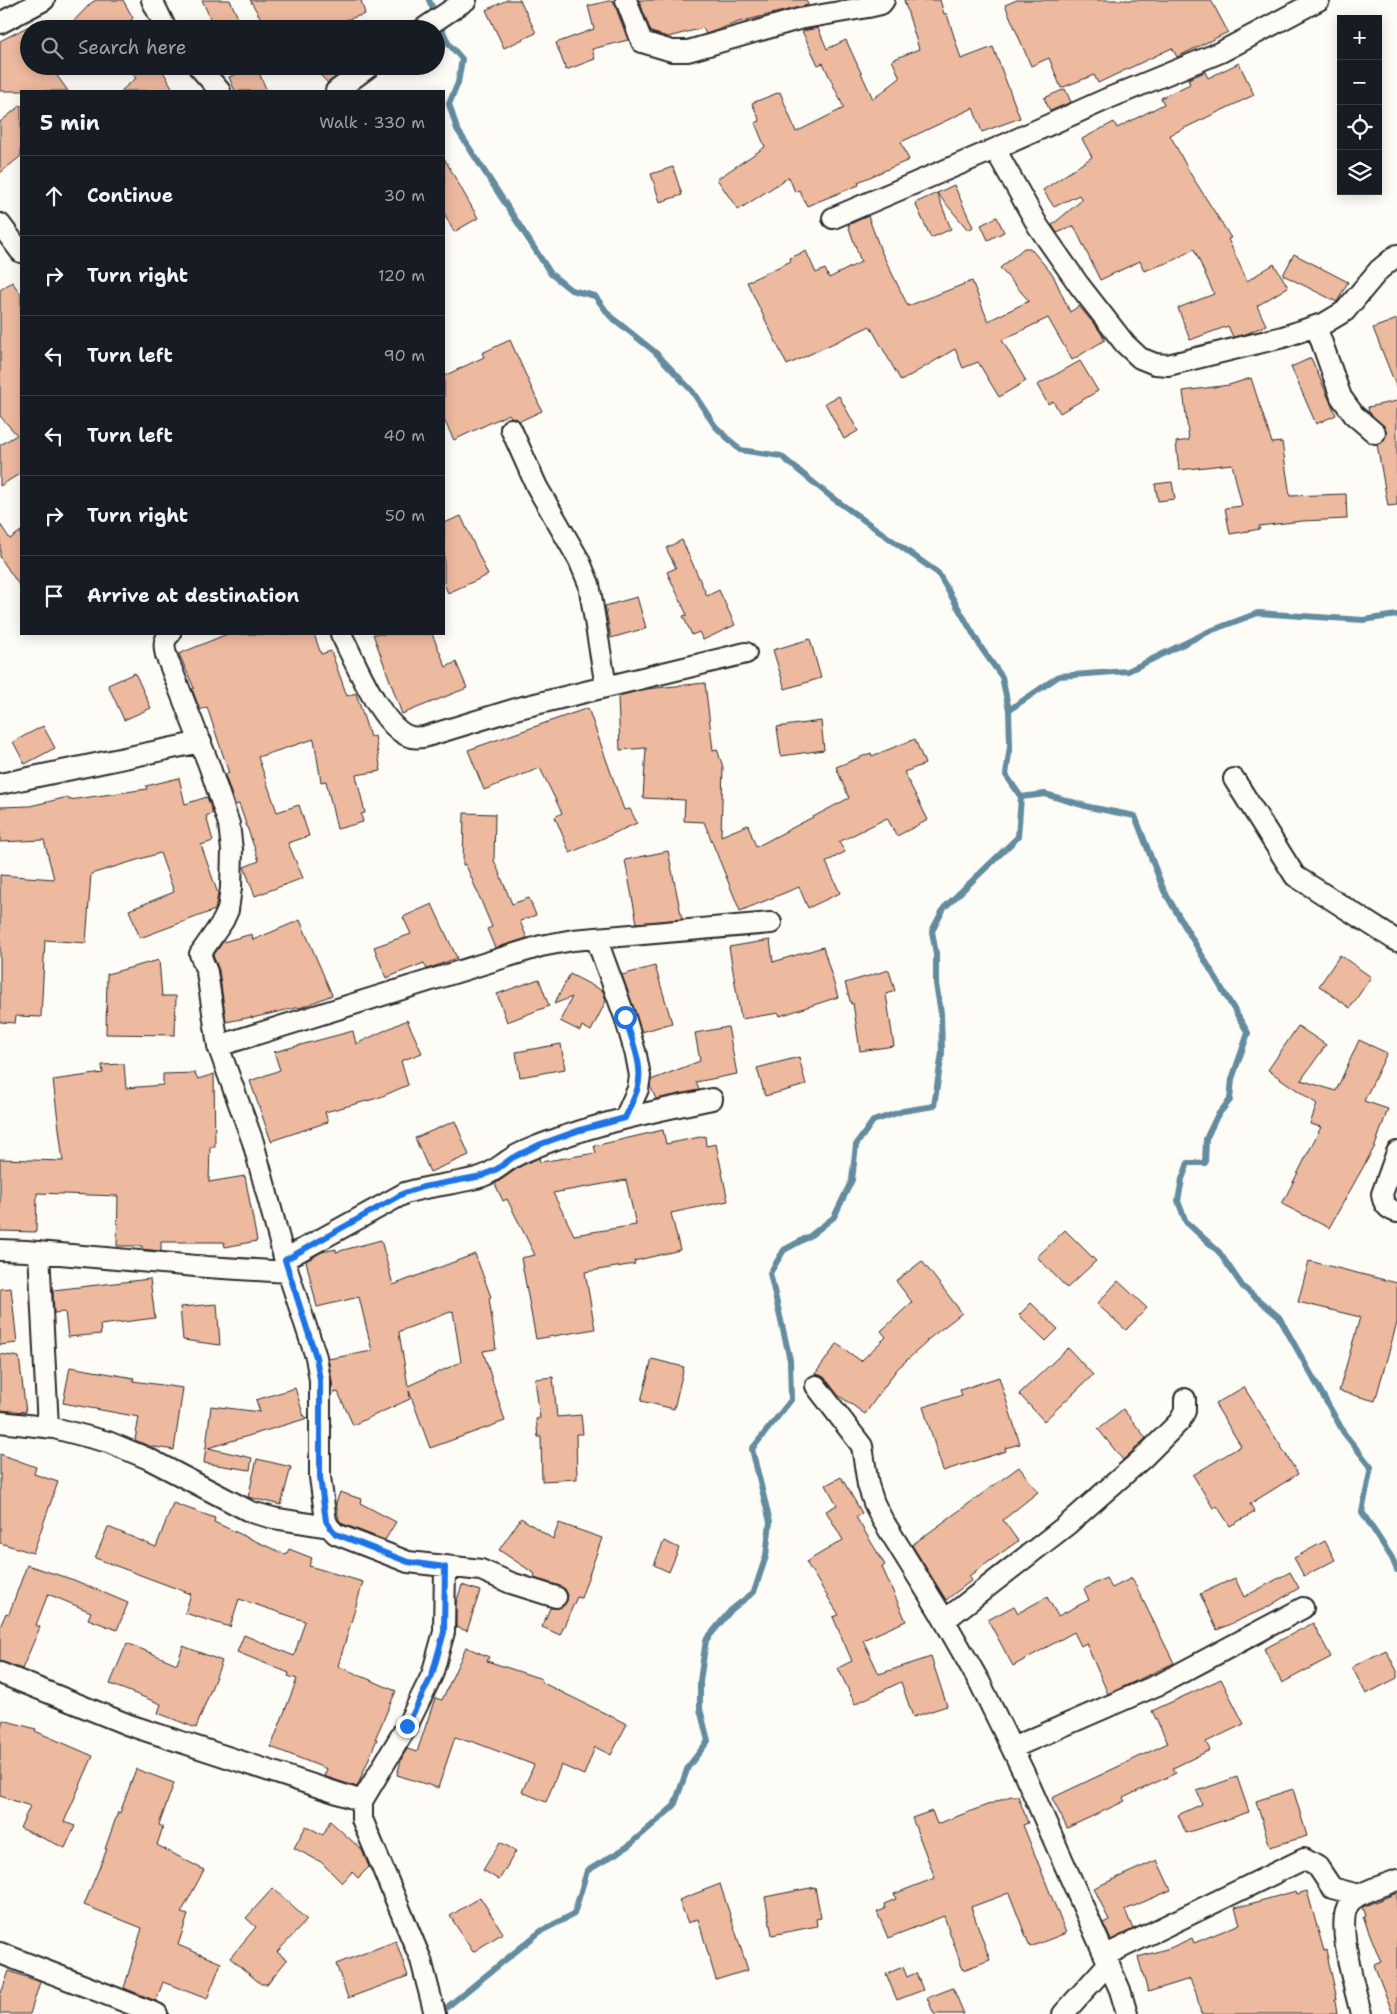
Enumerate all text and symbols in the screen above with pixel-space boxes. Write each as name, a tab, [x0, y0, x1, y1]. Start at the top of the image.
map controls	[1337, 15, 1382, 195]
button: +	[1337, 15, 1382, 60]
search box	[20, 20, 445, 75]
icon: search	[38, 34, 66, 62]
text: Search here	[78, 35, 187, 60]
button: −	[1337, 60, 1382, 105]
button: locate	[1337, 105, 1382, 150]
text: 5 min	[40, 109, 100, 137]
text: Walk · 330 m	[319, 112, 425, 133]
button: layers	[1337, 150, 1382, 195]
icon: ahead	[40, 182, 68, 210]
text: Continue	[87, 183, 173, 208]
text: 30 m	[384, 185, 425, 206]
icon: right	[40, 262, 68, 290]
text: Turn right	[87, 263, 188, 288]
text: 120 m	[378, 265, 425, 286]
icon: left	[40, 342, 68, 370]
text: Turn left	[87, 343, 173, 368]
text: 90 m	[384, 345, 425, 366]
icon: left	[40, 422, 68, 450]
text: Turn left	[87, 423, 173, 448]
text: 40 m	[383, 425, 425, 446]
icon: right	[40, 502, 68, 530]
text: Turn right	[87, 503, 188, 528]
text: 50 m	[385, 505, 425, 526]
icon: arrive	[40, 582, 68, 610]
text: Arrive at destination	[87, 583, 299, 608]
route start	[614, 1006, 637, 1029]
route end	[396, 1715, 419, 1738]

